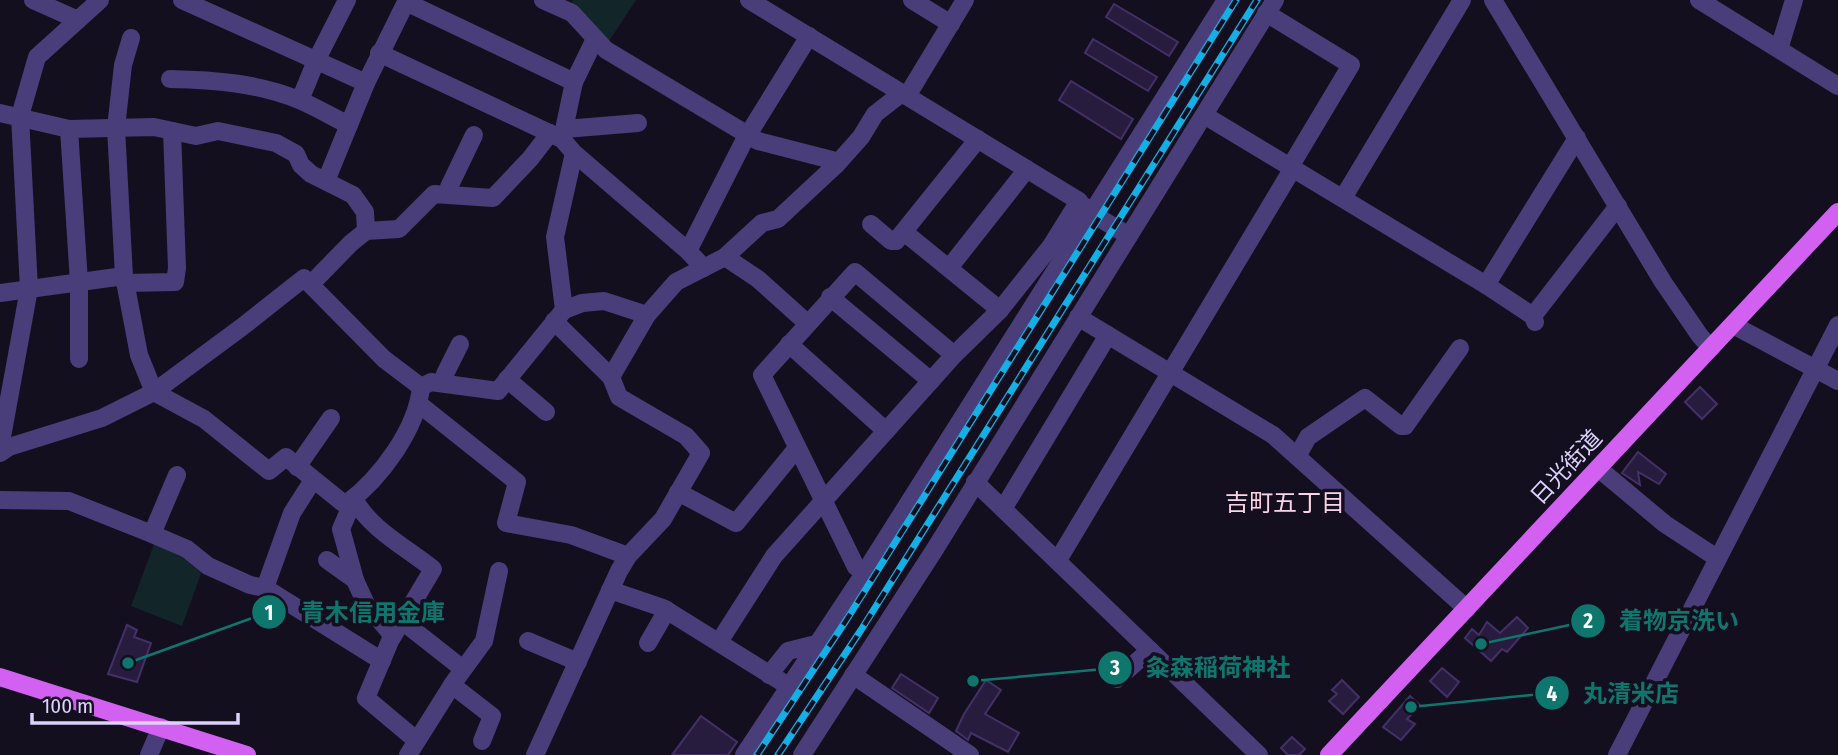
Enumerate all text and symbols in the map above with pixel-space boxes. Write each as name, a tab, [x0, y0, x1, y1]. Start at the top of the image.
street label: 日光街道	[1524, 424, 1608, 510]
district label: 吉町五丁目	[1225, 489, 1345, 517]
callout: 青木信用金庫	[252, 590, 459, 635]
callout: 着物京洗い	[1570, 598, 1753, 643]
text: 青木信用金庫	[301, 599, 445, 627]
text: 1	[265, 600, 273, 626]
text: 着物京洗い	[1619, 607, 1739, 635]
text: 2	[1582, 608, 1593, 634]
callout: 粂森稲荷神社	[1097, 645, 1304, 690]
text: 粂森稲荷神社	[1146, 654, 1290, 682]
text: 3	[1109, 655, 1120, 681]
callout: 丸清米店	[1534, 671, 1693, 716]
text: 丸清米店	[1583, 680, 1679, 708]
text: 4	[1547, 681, 1558, 707]
scale bar	[32, 682, 238, 726]
text: 100 m	[42, 693, 93, 719]

